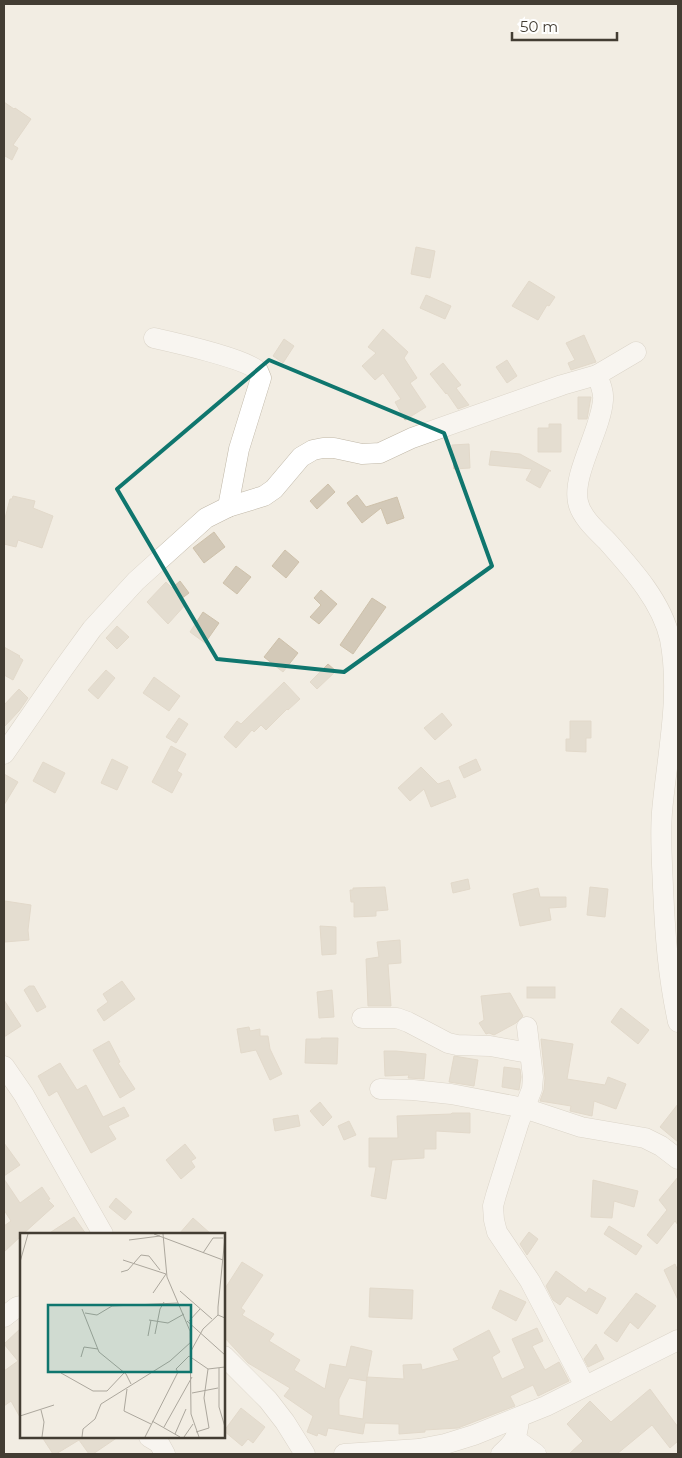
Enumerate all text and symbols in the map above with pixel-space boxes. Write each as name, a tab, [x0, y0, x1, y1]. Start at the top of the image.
scale bar	[512, 10, 617, 42]
text: 50 m	[520, 17, 558, 36]
inset map	[20, 1233, 225, 1438]

